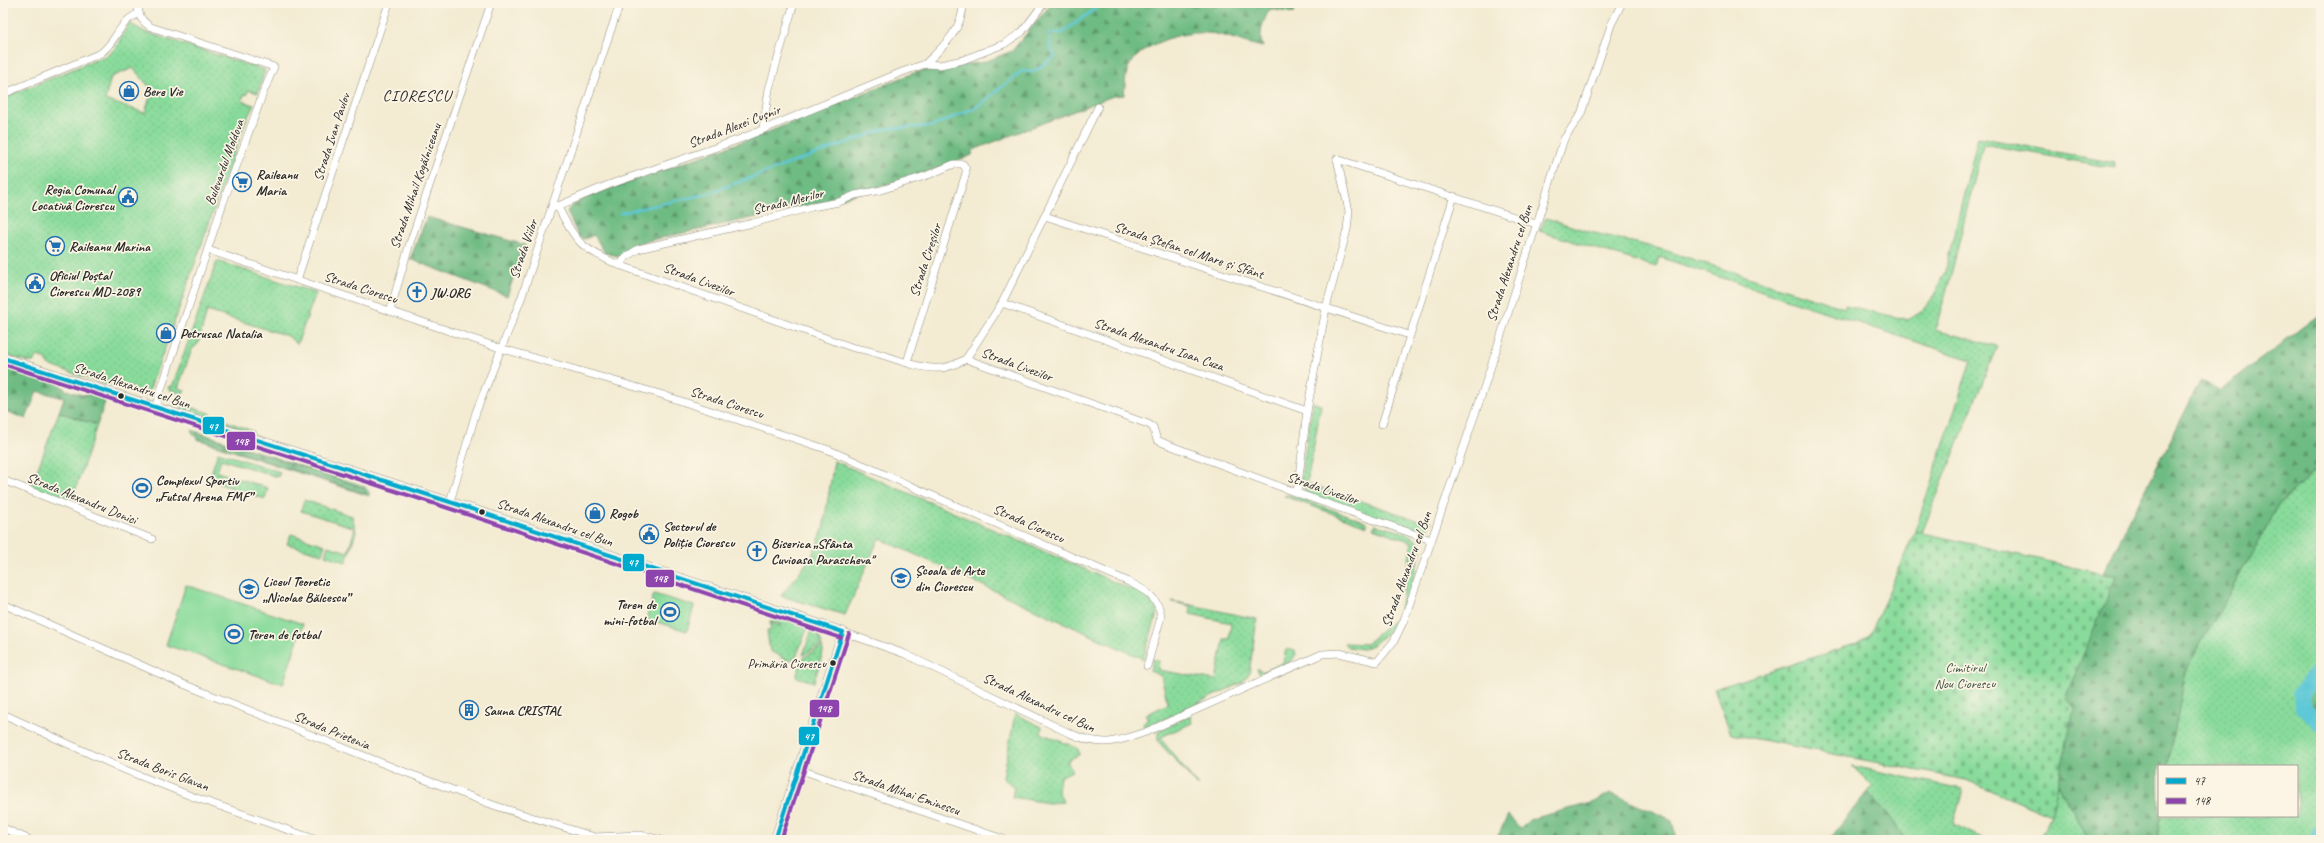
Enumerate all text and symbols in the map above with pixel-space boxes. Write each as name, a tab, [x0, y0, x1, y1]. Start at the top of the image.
shop icon: Bere Vie	[118, 80, 140, 102]
place label: Bere Vie	[143, 83, 184, 100]
district label: CIORESCU	[383, 86, 454, 106]
street label: Strada Ivan Pavlov	[309, 90, 354, 183]
street label: Strada Alexei Cușnir	[686, 101, 783, 152]
street label: Bulevardul Moldova	[201, 116, 248, 207]
street label: Strada Mihail Kogălniceanu	[386, 120, 445, 251]
place label: Raileanu Maria	[256, 166, 299, 199]
supermarket icon: Raileanu Maria	[231, 171, 253, 193]
place label: Regia Comunal Locativă Ciorescu	[31, 181, 117, 214]
street label: Strada Merilor	[751, 184, 826, 218]
public building icon: Regia Comunal Locativă Ciorescu	[117, 186, 139, 208]
street label: Strada Alexandru cel Bun	[1483, 202, 1537, 324]
street label: Strada Viilor	[505, 216, 542, 281]
street label: Strada Ștefan cel Mare și Sfânt	[1112, 218, 1267, 283]
street label: Strada Cireșilor	[906, 221, 946, 299]
supermarket icon: Raileanu Marina	[44, 235, 66, 257]
place label: Raileanu Marina	[69, 238, 151, 255]
street label: Strada Livezilor	[661, 259, 739, 301]
place label: Oficiul Poștal Ciorescu MD-2089	[49, 267, 142, 300]
street label: Strada Ciorescu	[322, 268, 401, 308]
public building icon: Oficiul Poștal Ciorescu MD-2089	[24, 272, 46, 294]
church icon: JW.ORG	[406, 281, 428, 303]
place label: JW.ORG	[430, 284, 472, 301]
street label: Strada Alexandru Ioan Cuza	[1092, 314, 1227, 375]
shop icon: Petrusac Natalia	[155, 322, 177, 344]
place label: Petrusac Natalia	[180, 325, 264, 342]
street label: Strada Livezilor	[979, 344, 1057, 386]
street label: Strada Alexandru cel Bun	[71, 359, 193, 413]
street label: Strada Ciorescu	[688, 383, 767, 423]
unlabelled marker	[116, 391, 126, 401]
line badge: 47	[202, 416, 225, 435]
text: 47	[208, 419, 219, 433]
line badge: 148	[226, 431, 256, 451]
text: 148	[234, 434, 250, 448]
street label: Strada Livezilor	[1285, 468, 1363, 509]
street label: Strada Alexandru Donici	[24, 469, 142, 529]
place label: Complexul Sportiv „Futsal Arena FMF”	[156, 472, 255, 505]
sports icon: Complexul Sportiv „Futsal Arena FMF”	[131, 477, 153, 499]
street label: Strada Alexandru cel Bun	[494, 495, 616, 551]
street label: Strada Ciorescu	[990, 500, 1068, 547]
shop icon: Rogob	[584, 502, 606, 524]
place label: Rogob	[609, 505, 639, 522]
unlabelled marker	[477, 507, 487, 517]
street label: Strada Alexandru cel Bun	[1378, 508, 1436, 629]
place label: Sectorul de Poliție Ciorescu	[663, 518, 736, 551]
public building icon: Sectorul de Poliție Ciorescu	[638, 523, 660, 545]
place label: Biserica „Sfânta Cuvioasa Parascheva"	[771, 535, 877, 568]
church icon: Biserica „Sfânta Cuvioasa Parascheva"	[746, 540, 768, 562]
line badge: 47	[622, 553, 645, 572]
text: 47	[628, 555, 639, 569]
place label: Școala de Arte din Ciorescu	[915, 562, 986, 595]
school or university icon: Școala de Arte din Ciorescu	[890, 567, 912, 589]
line badge: 148	[645, 569, 675, 588]
text: 148	[653, 571, 669, 585]
place label: Liceul Teoretic „Nicolae Bălcescu”	[263, 573, 353, 606]
school or university icon: Liceul Teoretic „Nicolae Bălcescu”	[238, 578, 260, 600]
place label: Teren de mini-fotbal	[603, 596, 660, 629]
sports icon: Teren de mini-fotbal	[659, 601, 681, 623]
sports icon: Teren de fotbal	[223, 623, 245, 645]
place label: Teren de fotbal	[248, 626, 323, 643]
place label: Primăria Ciorescu	[747, 656, 827, 672]
marker: Primăria Ciorescu	[828, 658, 838, 668]
park label: Cimitirul Nou Ciorescu	[1935, 659, 1996, 692]
street label: Strada Alexandru cel Bun	[980, 669, 1098, 736]
building icon: Sauna CRISTAL	[458, 699, 480, 721]
line badge: 148	[809, 699, 840, 718]
text: 148	[817, 701, 833, 715]
place label: Sauna CRISTAL	[483, 702, 563, 719]
street label: Strada Prietenia	[291, 708, 373, 754]
line badge: 47	[798, 726, 820, 746]
text: 47	[804, 729, 815, 743]
street label: Strada Boris Glavan	[114, 744, 212, 795]
legend	[2158, 765, 2298, 817]
street label: Strada Mihai Eminescu	[850, 766, 963, 819]
text: 47	[2194, 773, 2205, 789]
text: 148	[2194, 793, 2212, 809]

